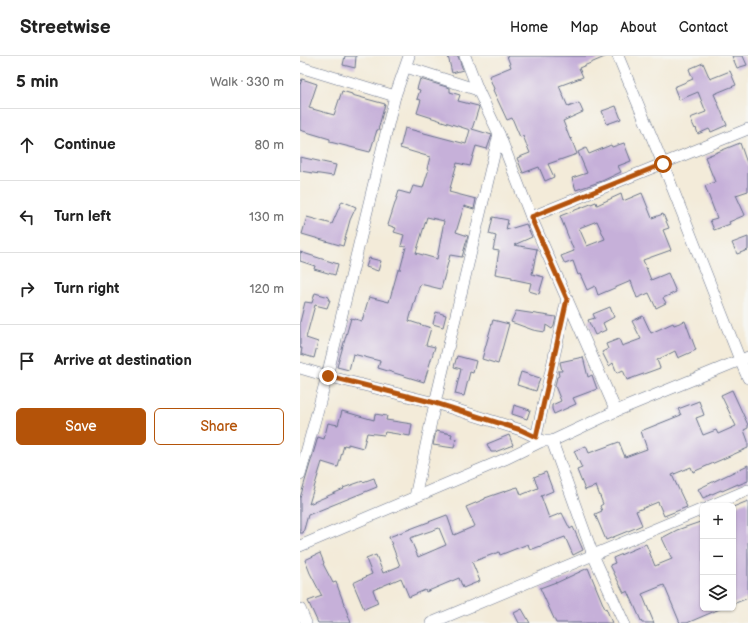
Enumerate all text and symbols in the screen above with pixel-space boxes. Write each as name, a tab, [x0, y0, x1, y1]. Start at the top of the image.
text: Streetwise	[20, 16, 111, 39]
text: Home	[510, 19, 548, 36]
text: Map	[570, 19, 598, 36]
text: About	[620, 19, 657, 36]
text: Contact	[679, 19, 728, 36]
text: 5 min	[16, 72, 59, 92]
text: Walk · 330 m	[210, 74, 284, 90]
icon: ahead	[16, 134, 38, 156]
text: Continue	[54, 135, 116, 154]
text: 80 m	[255, 137, 284, 153]
route start	[654, 155, 672, 173]
icon: left	[16, 206, 38, 228]
text: Turn left	[54, 207, 111, 226]
text: 130 m	[249, 209, 284, 225]
icon: right	[16, 278, 38, 300]
text: Turn right	[54, 279, 119, 298]
text: 120 m	[249, 281, 284, 297]
icon: arrive	[16, 350, 38, 372]
text: Arrive at destination	[54, 351, 192, 370]
route end	[319, 367, 337, 385]
button: Save	[16, 408, 146, 445]
button: Share	[154, 408, 284, 445]
map controls	[700, 503, 736, 611]
button: +	[700, 503, 736, 539]
button: −	[700, 539, 736, 575]
button: layers	[700, 575, 736, 611]

